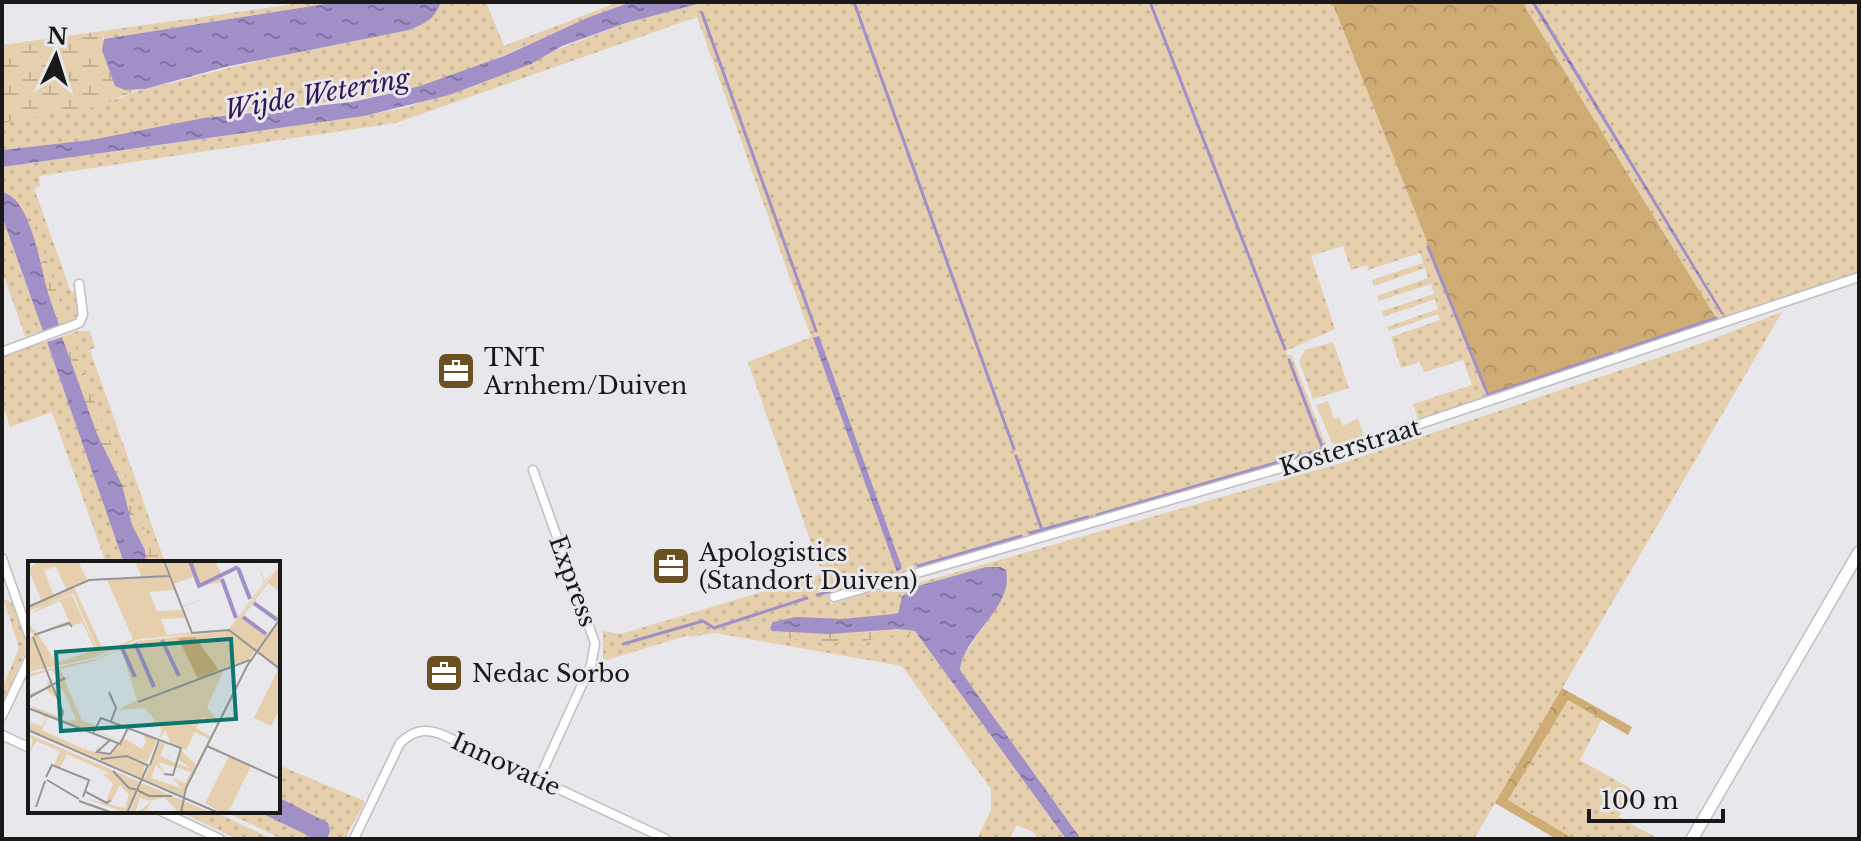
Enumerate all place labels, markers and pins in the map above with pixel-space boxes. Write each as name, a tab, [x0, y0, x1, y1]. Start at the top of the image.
place label: TNT Arnhem/Duiven	[483, 343, 687, 400]
office icon: TNT Arnhem/Duiven	[435, 350, 477, 392]
place label: Apologistics (Standort Duiven)	[698, 538, 918, 595]
office icon: Apologistics (Standort Duiven)	[650, 545, 692, 587]
office icon: Nedac Sorbo	[423, 652, 465, 694]
place label: Nedac Sorbo	[472, 659, 630, 688]

